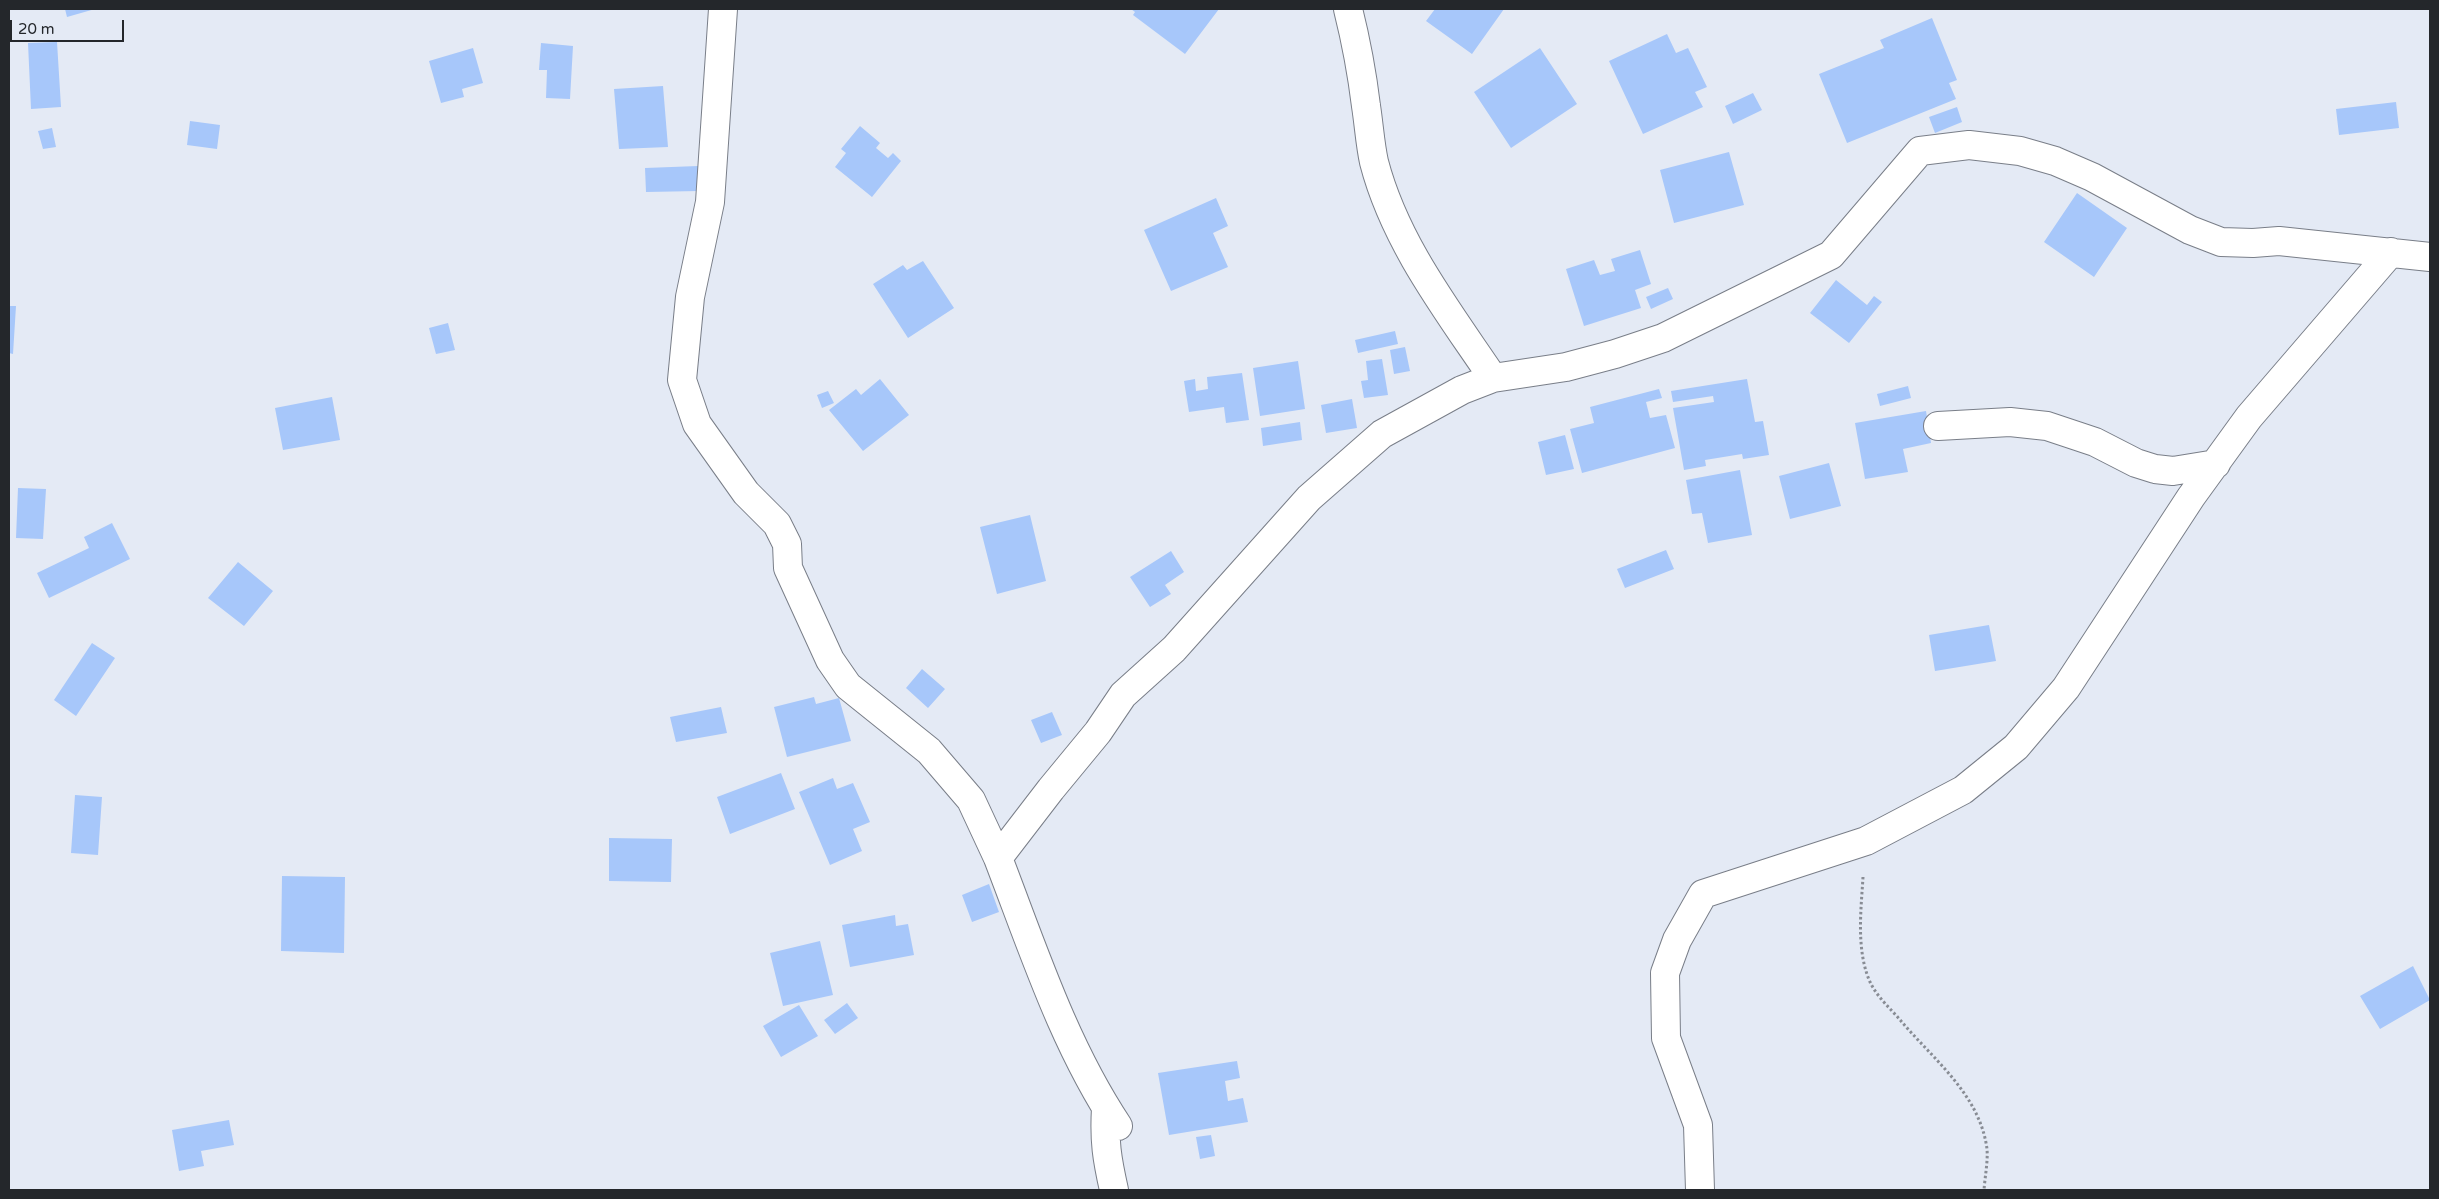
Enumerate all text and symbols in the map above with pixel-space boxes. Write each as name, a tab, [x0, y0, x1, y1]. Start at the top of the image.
scale bar	[12, 10, 126, 42]
text: 20 m	[18, 20, 55, 38]

